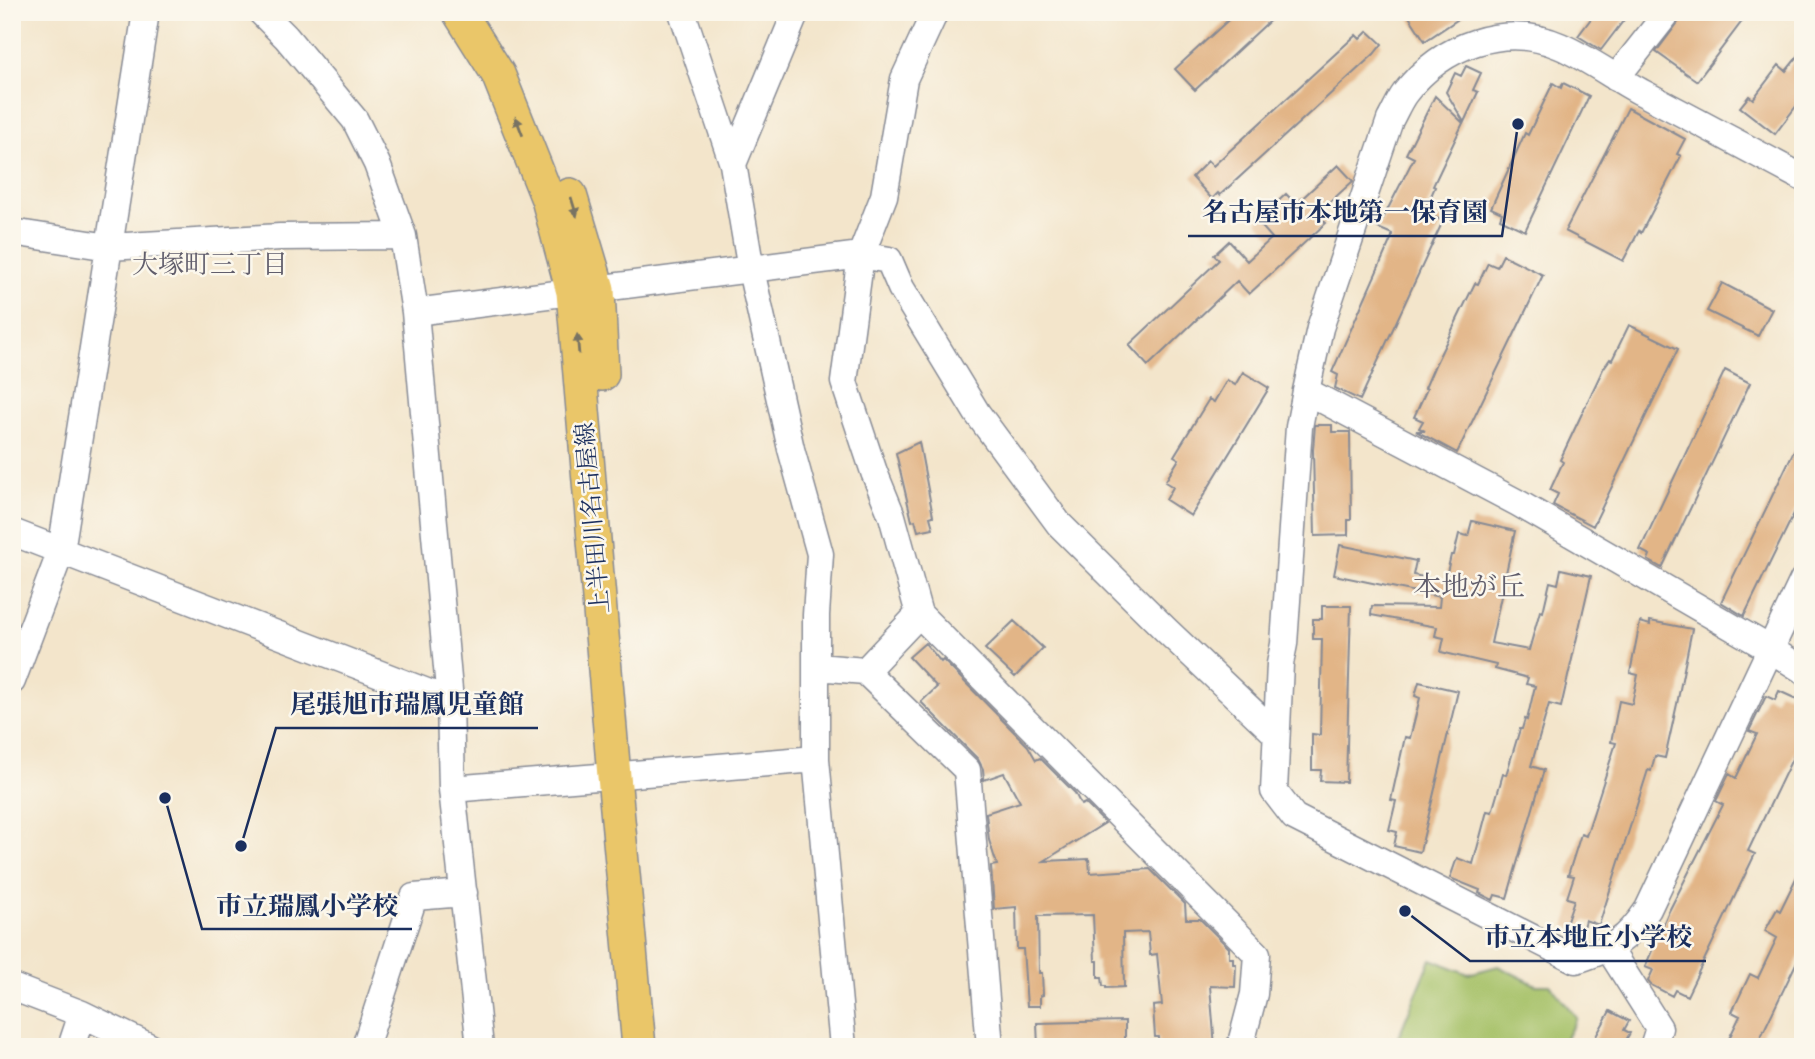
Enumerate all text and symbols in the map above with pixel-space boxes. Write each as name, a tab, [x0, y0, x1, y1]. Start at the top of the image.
one-way arrow	[513, 115, 524, 136]
callout: 名古屋市本地第一保育園	[1188, 189, 1502, 236]
text: 名古屋市本地第一保育園	[1202, 196, 1488, 228]
one-way arrow	[569, 197, 579, 218]
district label: 大塚町三丁目	[132, 248, 288, 280]
one-way arrow	[572, 333, 583, 355]
street label: 上半田川名古屋線	[569, 421, 615, 615]
district label: 本地が丘	[1413, 569, 1525, 603]
callout: 尾張旭市瑞鳳児童館	[276, 681, 538, 728]
text: 尾張旭市瑞鳳児童館	[290, 688, 524, 720]
callout: 市立瑞鳳小学校	[202, 882, 412, 929]
text: 市立瑞鳳小学校	[216, 890, 398, 922]
callout: 市立本地丘小学校	[1470, 914, 1706, 961]
text: 市立本地丘小学校	[1484, 921, 1692, 953]

